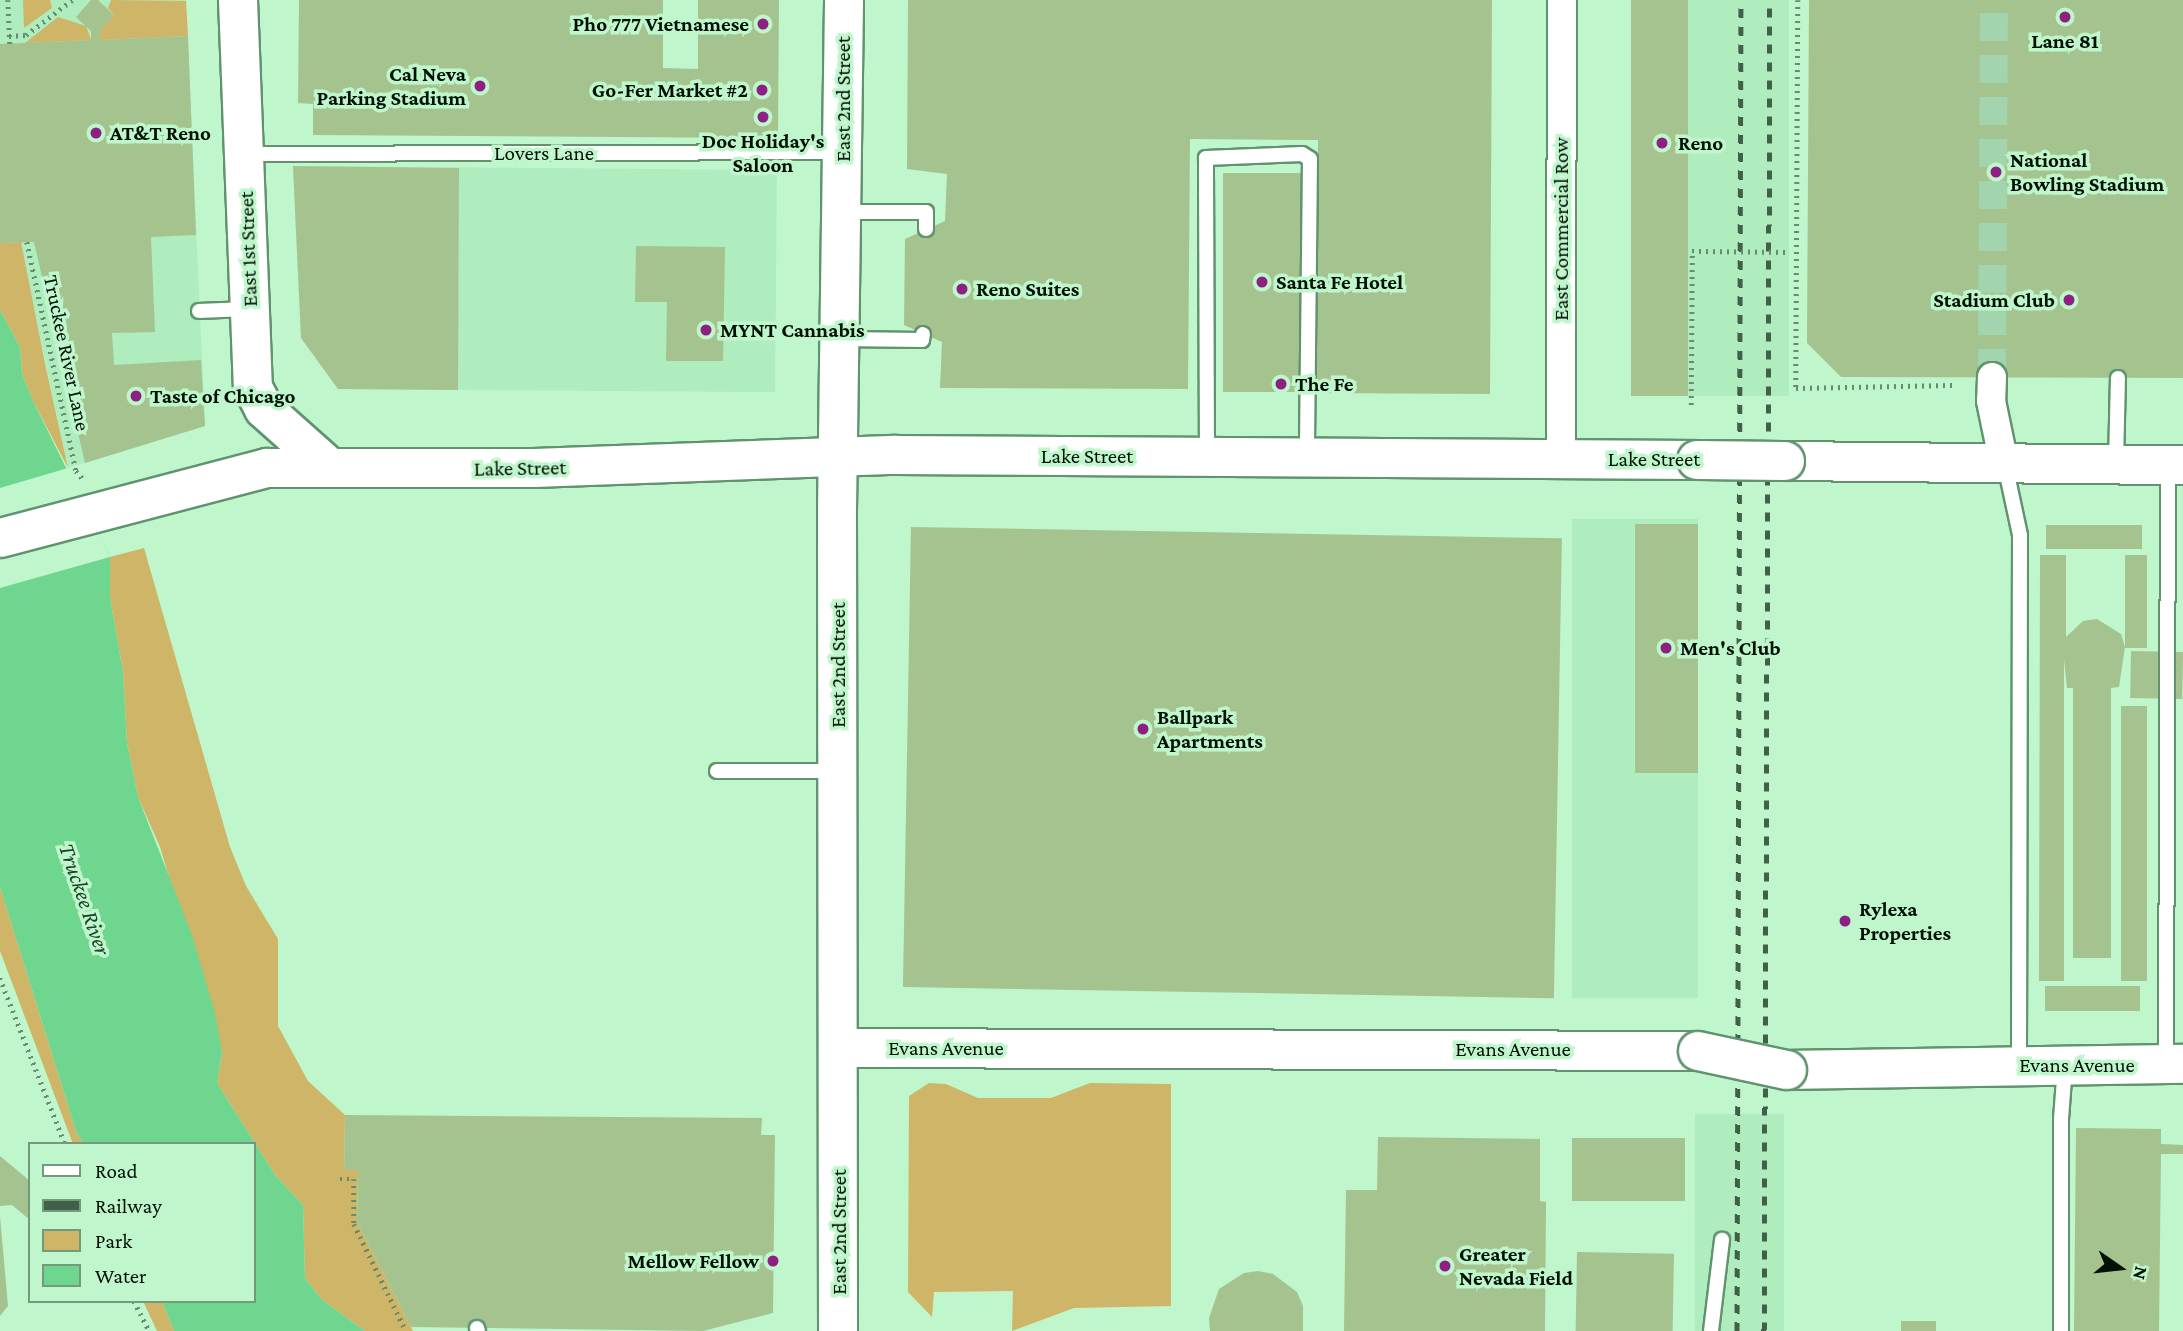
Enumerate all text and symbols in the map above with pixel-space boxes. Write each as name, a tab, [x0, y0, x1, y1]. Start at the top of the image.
marker: Lane 81	[2057, 9, 2073, 25]
place label: Pho 777 Vietnamese	[572, 11, 749, 37]
marker: Pho 777 Vietnamese	[755, 16, 771, 32]
place label: Lane 81	[2031, 28, 2099, 54]
street label: East 2nd Street	[830, 36, 856, 162]
place label: Cal Neva Parking Stadium	[317, 61, 466, 111]
place label: Go-Fer Market #2	[592, 77, 748, 103]
marker: Cal Neva Parking Stadium	[472, 78, 488, 94]
marker: Go-Fer Market #2	[754, 82, 770, 98]
marker: Doc Holiday's Saloon	[755, 109, 771, 125]
place label: AT&T Reno	[110, 120, 211, 146]
marker: AT&T Reno	[88, 125, 104, 141]
place label: Doc Holiday's Saloon	[702, 128, 824, 178]
place label: Reno	[1678, 130, 1723, 156]
marker: Reno	[1652, 133, 1672, 153]
street label: East Commercial Row	[1548, 137, 1574, 321]
street label: Lovers Lane	[494, 140, 594, 166]
place label: National Bowling Stadium	[2010, 147, 2164, 197]
marker: National Bowling Stadium	[1988, 164, 2004, 180]
street label: East 1st Street	[233, 191, 263, 307]
place label: Santa Fe Hotel	[1276, 269, 1403, 295]
street label: Truckee River Lane	[38, 273, 96, 433]
marker: Santa Fe Hotel	[1254, 274, 1270, 290]
place label: Reno Suites	[976, 276, 1079, 302]
marker: Reno Suites	[954, 281, 970, 297]
place label: Stadium Club	[1933, 287, 2055, 313]
marker: Stadium Club	[2061, 292, 2077, 308]
place label: MYNT Cannabis	[720, 317, 864, 343]
marker: MYNT Cannabis	[698, 322, 714, 338]
place label: The Fe	[1295, 371, 1354, 397]
marker: The Fe	[1273, 376, 1289, 392]
place label: Taste of Chicago	[150, 383, 295, 409]
marker: Taste of Chicago	[128, 388, 144, 404]
street label: Lake Street	[1041, 443, 1133, 469]
street label: Lake Street	[1608, 446, 1700, 472]
street label: Lake Street	[474, 455, 566, 481]
street label: East 2nd Street	[825, 602, 851, 728]
place label: Men's Club	[1680, 635, 1781, 661]
marker: Men's Club	[1658, 640, 1674, 656]
place label: Ballpark Apartments	[1157, 704, 1263, 754]
marker: Ballpark Apartments	[1135, 721, 1151, 737]
water label: Truckee River	[53, 839, 117, 959]
place label: Rylexa Properties	[1859, 896, 1951, 946]
marker: Rylexa Properties	[1837, 913, 1853, 929]
street label: Evans Avenue	[888, 1035, 1004, 1061]
street label: Evans Avenue	[1455, 1036, 1571, 1062]
street label: Evans Avenue	[2019, 1052, 2135, 1078]
legend	[28, 1142, 256, 1303]
text: Road	[95, 1159, 138, 1183]
street label: East 2nd Street	[826, 1169, 852, 1295]
text: Railway	[95, 1194, 162, 1218]
text: Park	[95, 1229, 132, 1253]
north arrow	[2085, 1233, 2155, 1303]
place label: Greater Nevada Field	[1459, 1241, 1573, 1291]
place label: Mellow Fellow	[627, 1248, 759, 1274]
marker: Mellow Fellow	[765, 1253, 781, 1269]
marker: Greater Nevada Field	[1437, 1258, 1453, 1274]
text: Water	[95, 1264, 147, 1288]
text: N	[2129, 1264, 2153, 1282]

